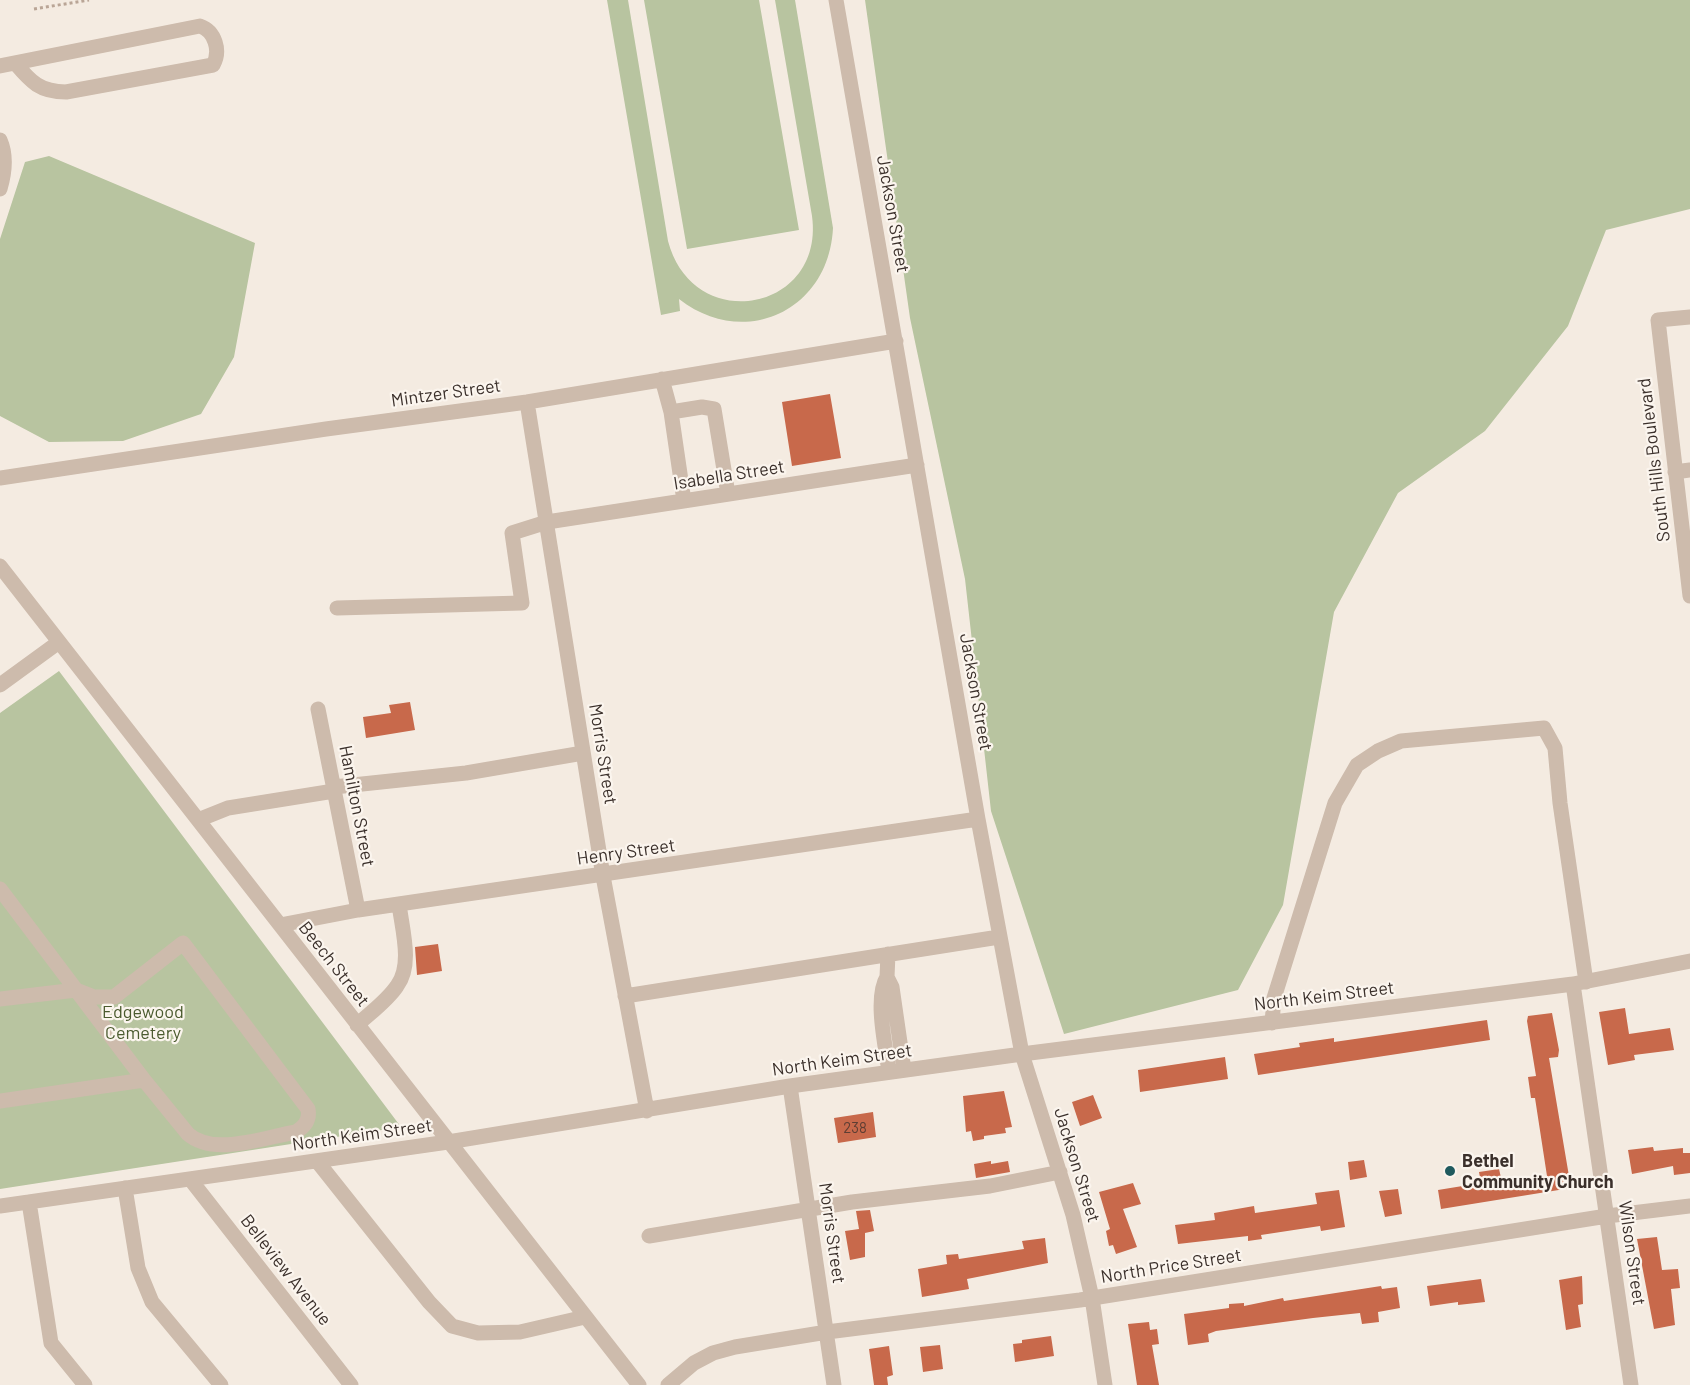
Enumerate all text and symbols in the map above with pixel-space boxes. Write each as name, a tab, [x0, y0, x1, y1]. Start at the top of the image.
street label: Jackson Street	[872, 154, 914, 274]
street label: Mintzer Street	[390, 375, 502, 411]
street label: South Hills Boulevard	[1633, 377, 1675, 543]
street label: Isabella Street	[672, 456, 786, 494]
street label: Jackson Street	[955, 632, 997, 752]
street label: Morris Street	[584, 702, 622, 806]
street label: Hamilton Street	[335, 744, 379, 868]
street label: Henry Street	[575, 834, 677, 870]
street label: Beech Street	[294, 917, 374, 1011]
street label: North Keim Street	[1253, 977, 1395, 1015]
park label: Edgewood Cemetery	[102, 1001, 184, 1044]
street label: North Keim Street	[771, 1039, 913, 1081]
street label: Jackson Street	[1049, 1105, 1105, 1225]
street label: North Keim Street	[291, 1114, 433, 1156]
house number: 238	[843, 1119, 867, 1137]
place label: Bethel Community Church	[1462, 1150, 1614, 1192]
marker: Bethel Community Church	[1443, 1164, 1457, 1178]
street label: Morris Street	[814, 1181, 850, 1285]
street label: Wilson Street	[1614, 1199, 1650, 1307]
street label: Belleview Avenue	[236, 1210, 336, 1330]
street label: North Price Street	[1099, 1244, 1243, 1288]

